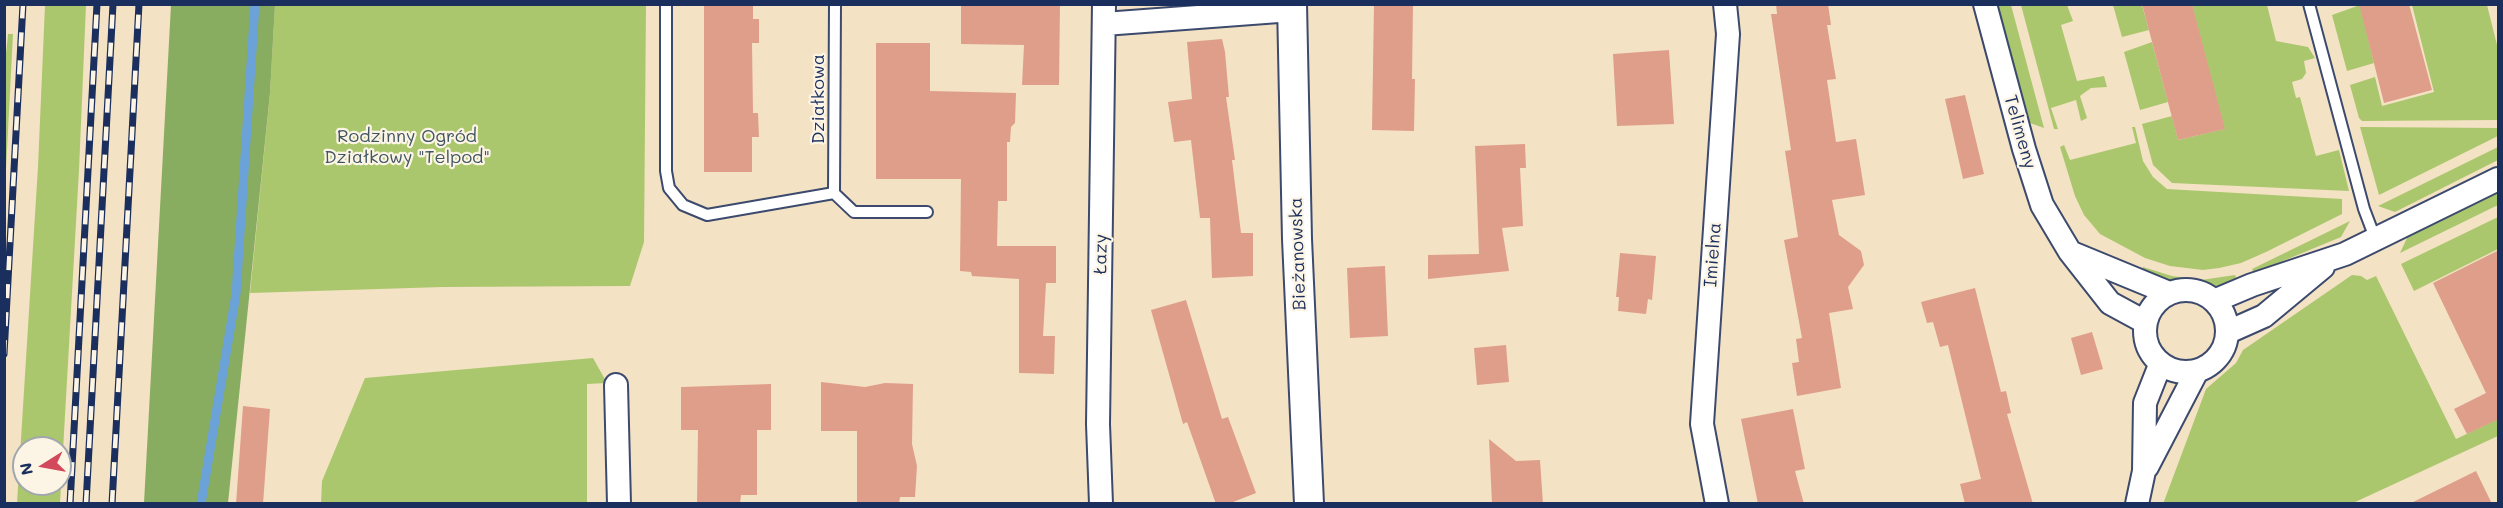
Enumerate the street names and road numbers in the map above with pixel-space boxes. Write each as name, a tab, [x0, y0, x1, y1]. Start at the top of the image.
street label: Działkowa	[807, 54, 829, 144]
street label: Telimeny	[1999, 92, 2041, 172]
street label: Bieżanowska	[1285, 197, 1311, 311]
street label: Imielna	[1700, 222, 1726, 288]
street label: Łazy	[1090, 234, 1112, 274]

